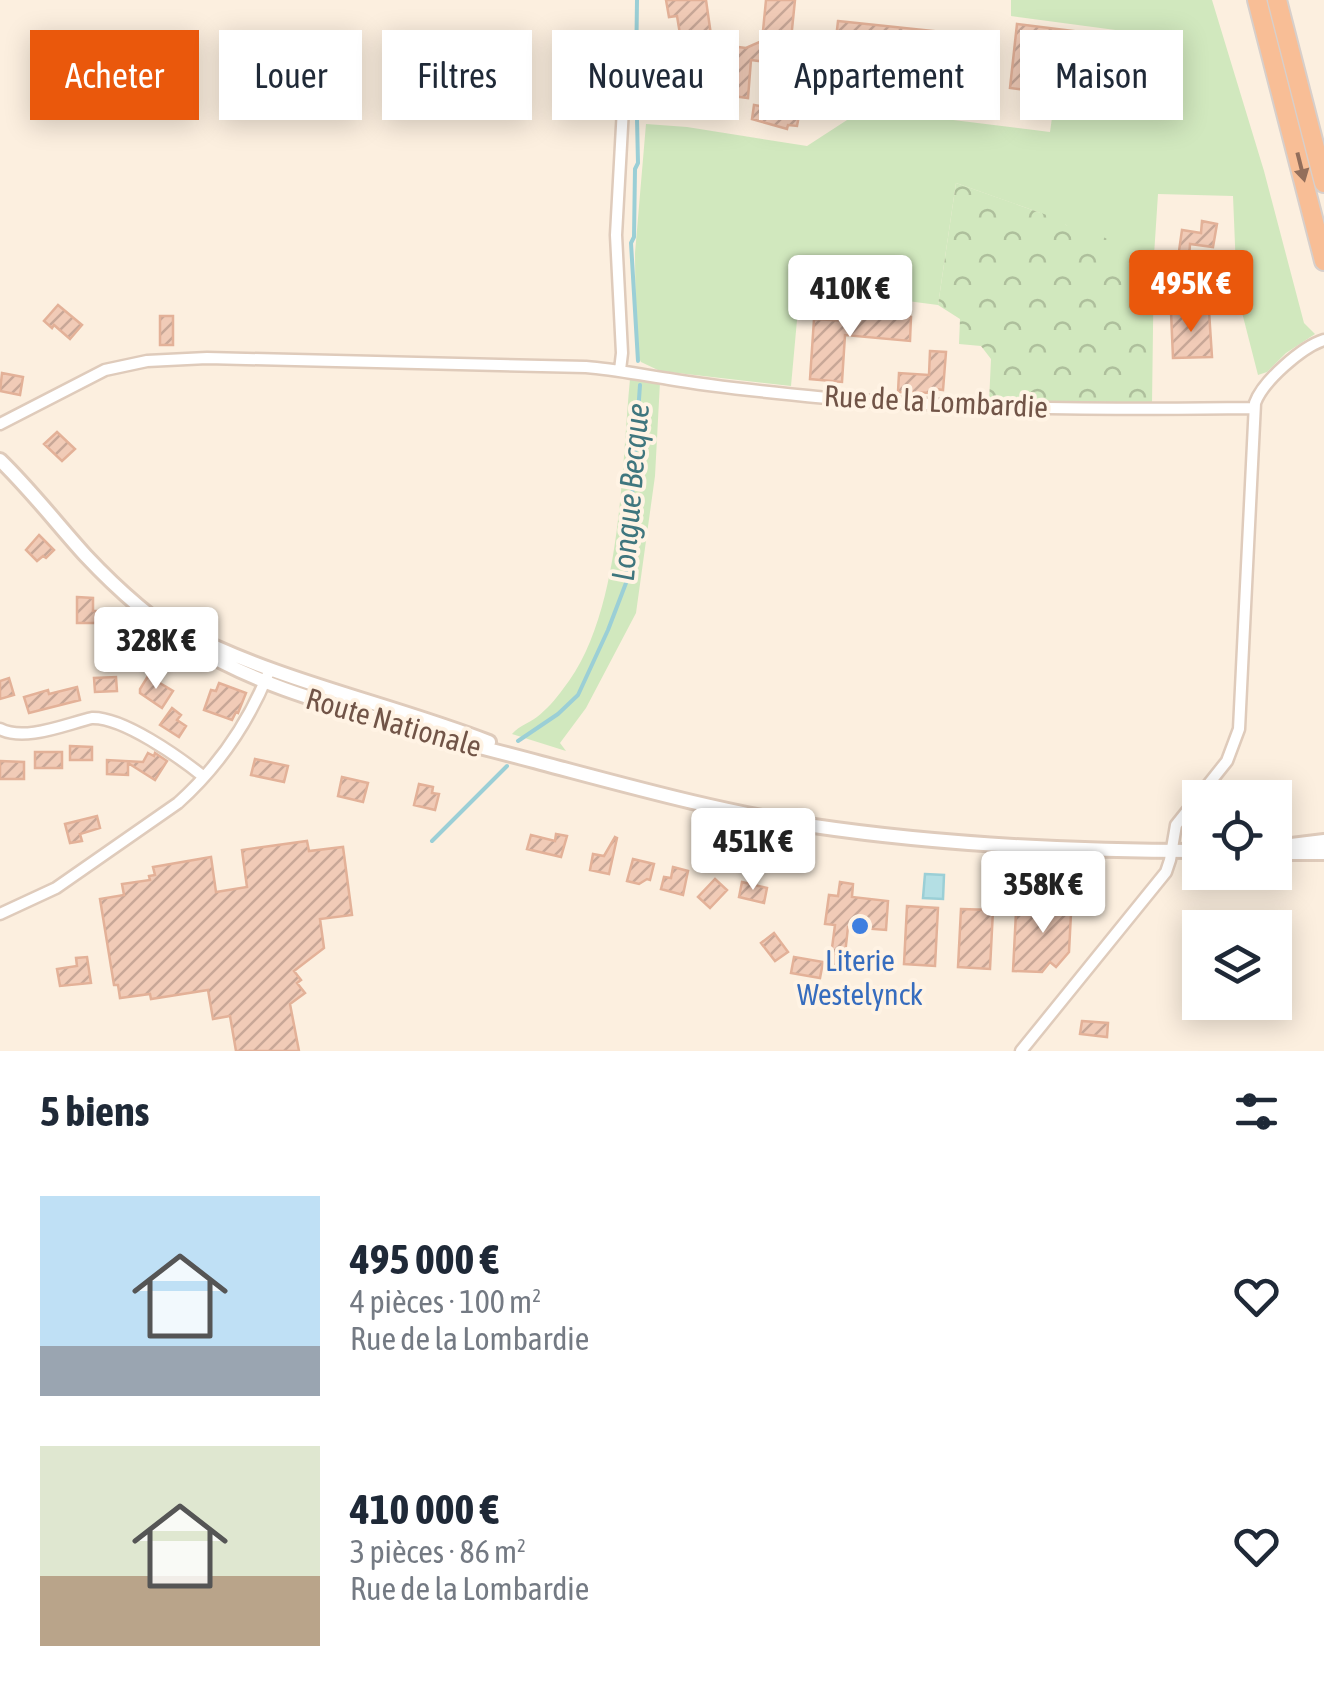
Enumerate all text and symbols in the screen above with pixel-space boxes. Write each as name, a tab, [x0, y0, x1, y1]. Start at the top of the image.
chip: Acheter	[30, 30, 199, 120]
chip: Louer	[219, 30, 362, 120]
chip: Filtres	[382, 30, 532, 120]
chip: Nouveau	[552, 30, 739, 120]
chip: Appartement	[759, 30, 1000, 120]
chip: Maison	[1020, 30, 1183, 120]
one-way arrow	[1294, 152, 1309, 183]
pin: 495K €	[1110, 250, 1272, 335]
pin: 410K €	[769, 255, 931, 340]
text: 495K €	[1151, 264, 1231, 301]
text: 410K €	[810, 269, 890, 306]
street label: Rue de la Lombardie	[823, 378, 1049, 424]
water label: Longue Becque	[604, 402, 656, 582]
pin: 328K €	[75, 607, 237, 692]
text: 328K €	[116, 621, 196, 658]
street label: Route Nationale	[302, 681, 486, 763]
map controls	[1182, 780, 1292, 1020]
button: locate	[1182, 780, 1292, 890]
pin: 451K €	[672, 808, 834, 893]
text: 451K €	[713, 822, 793, 859]
pin: 358K €	[962, 851, 1124, 936]
text: 358K €	[1003, 865, 1083, 902]
button: layers	[1182, 910, 1292, 1020]
marker: Literie Westelynck	[849, 915, 871, 937]
place label: Literie Westelynck	[797, 943, 923, 1011]
icon: filters	[1229, 1084, 1284, 1139]
text: 5 biens	[40, 1087, 149, 1135]
text: 495 000 €	[350, 1235, 499, 1283]
icon: home	[120, 1236, 240, 1356]
icon: heart	[1229, 1269, 1284, 1324]
text: 4 pièces · 100 m²	[350, 1283, 541, 1320]
text: Rue de la Lombardie	[350, 1320, 589, 1357]
text: 410 000 €	[350, 1485, 499, 1533]
icon: home	[120, 1486, 240, 1606]
icon: heart	[1229, 1519, 1284, 1574]
text: 3 pièces · 86 m²	[350, 1533, 526, 1570]
text: Rue de la Lombardie	[350, 1570, 589, 1607]

